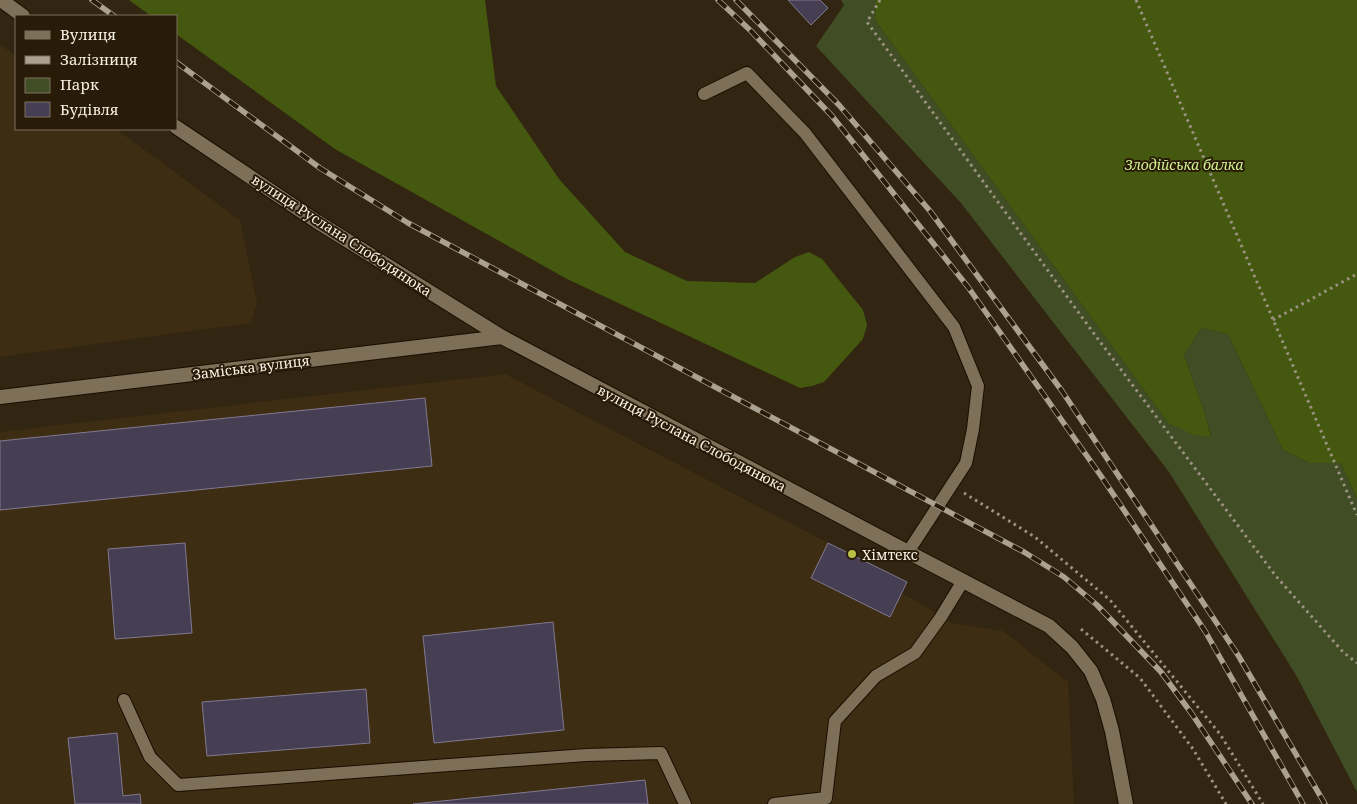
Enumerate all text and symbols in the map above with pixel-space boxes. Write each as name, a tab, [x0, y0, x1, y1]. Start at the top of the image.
legend	[15, 15, 178, 130]
text: Вулиця	[60, 24, 116, 44]
text: Залізниця	[60, 49, 138, 69]
text: Парк	[60, 74, 99, 94]
text: Будівля	[60, 99, 118, 119]
park label: Злодійська балка	[1124, 155, 1244, 174]
street label: вулиця Руслана Слободянюка	[248, 170, 436, 300]
street label: Заміська вулиця	[191, 350, 311, 384]
street label: вулиця Руслана Слободянюка	[594, 380, 790, 496]
place label: Хімтекс	[862, 545, 918, 564]
marker: Хімтекс	[846, 548, 858, 560]

